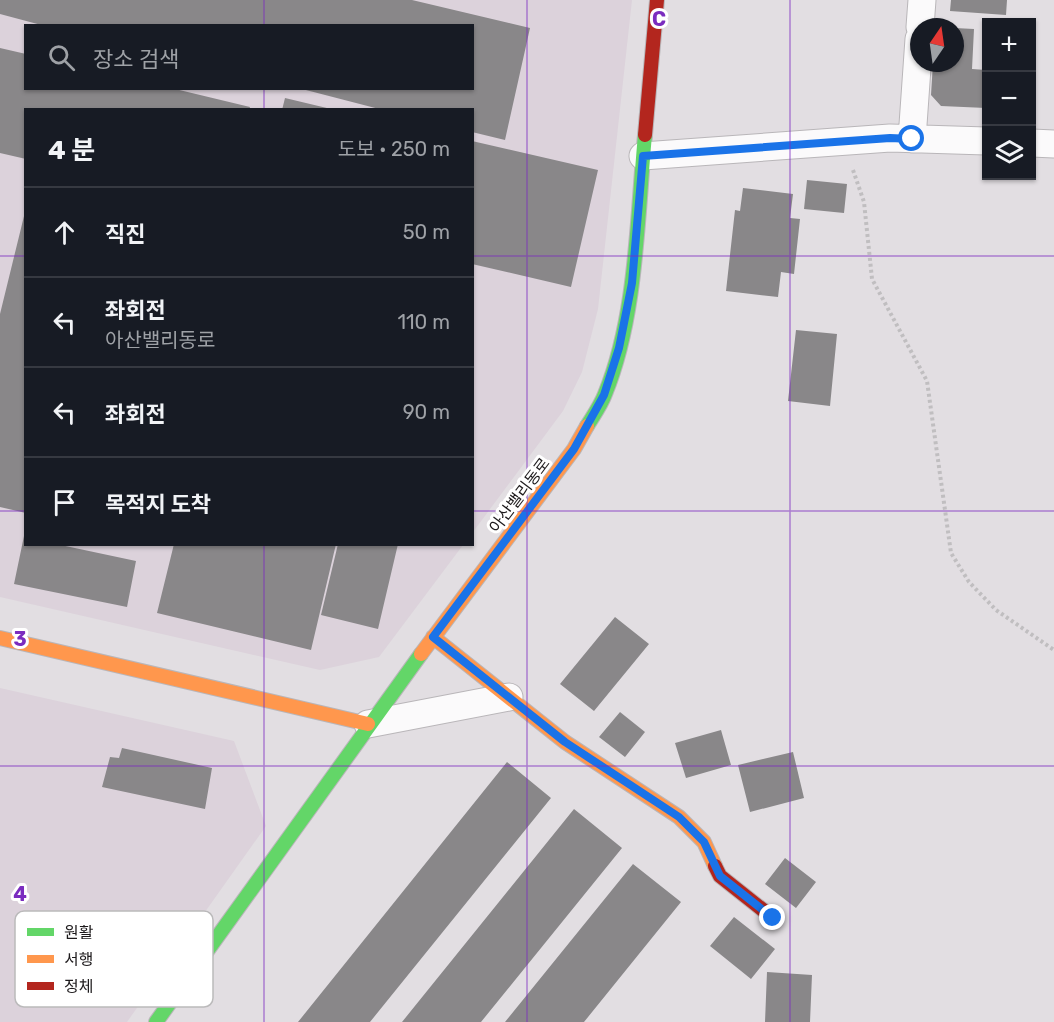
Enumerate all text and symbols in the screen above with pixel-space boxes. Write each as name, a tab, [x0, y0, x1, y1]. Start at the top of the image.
text: C	[652, 7, 666, 31]
north arrow	[910, 18, 964, 72]
map controls	[982, 18, 1036, 180]
button: +	[982, 18, 1036, 72]
search box	[24, 24, 474, 90]
icon: search	[45, 41, 78, 74]
text: 장소 검색	[93, 46, 179, 73]
button: −	[982, 72, 1036, 126]
route start	[898, 125, 924, 151]
button: layers	[982, 126, 1036, 180]
text: 4 분	[48, 135, 95, 166]
text: 도보 · 250 m	[338, 137, 450, 161]
icon: ahead	[48, 216, 81, 249]
text: 50 m	[403, 220, 450, 244]
text: 직진	[105, 221, 145, 248]
text: 좌회전	[105, 297, 166, 324]
icon: left	[48, 306, 81, 339]
text: 110 m	[398, 310, 450, 334]
text: 아산밸리동로	[105, 328, 215, 352]
icon: left	[48, 396, 81, 429]
text: 90 m	[403, 400, 450, 424]
text: 좌회전	[105, 401, 166, 428]
street label: 아산밸리동로	[485, 454, 554, 536]
icon: arrive	[48, 486, 81, 519]
text: 목적지 도착	[105, 491, 211, 518]
text: 3	[13, 627, 27, 651]
text: 4	[13, 882, 27, 906]
route end	[759, 904, 785, 930]
legend	[15, 911, 213, 1007]
text: 원활	[64, 923, 94, 942]
text: 서행	[64, 950, 93, 969]
text: 정체	[64, 977, 93, 996]

